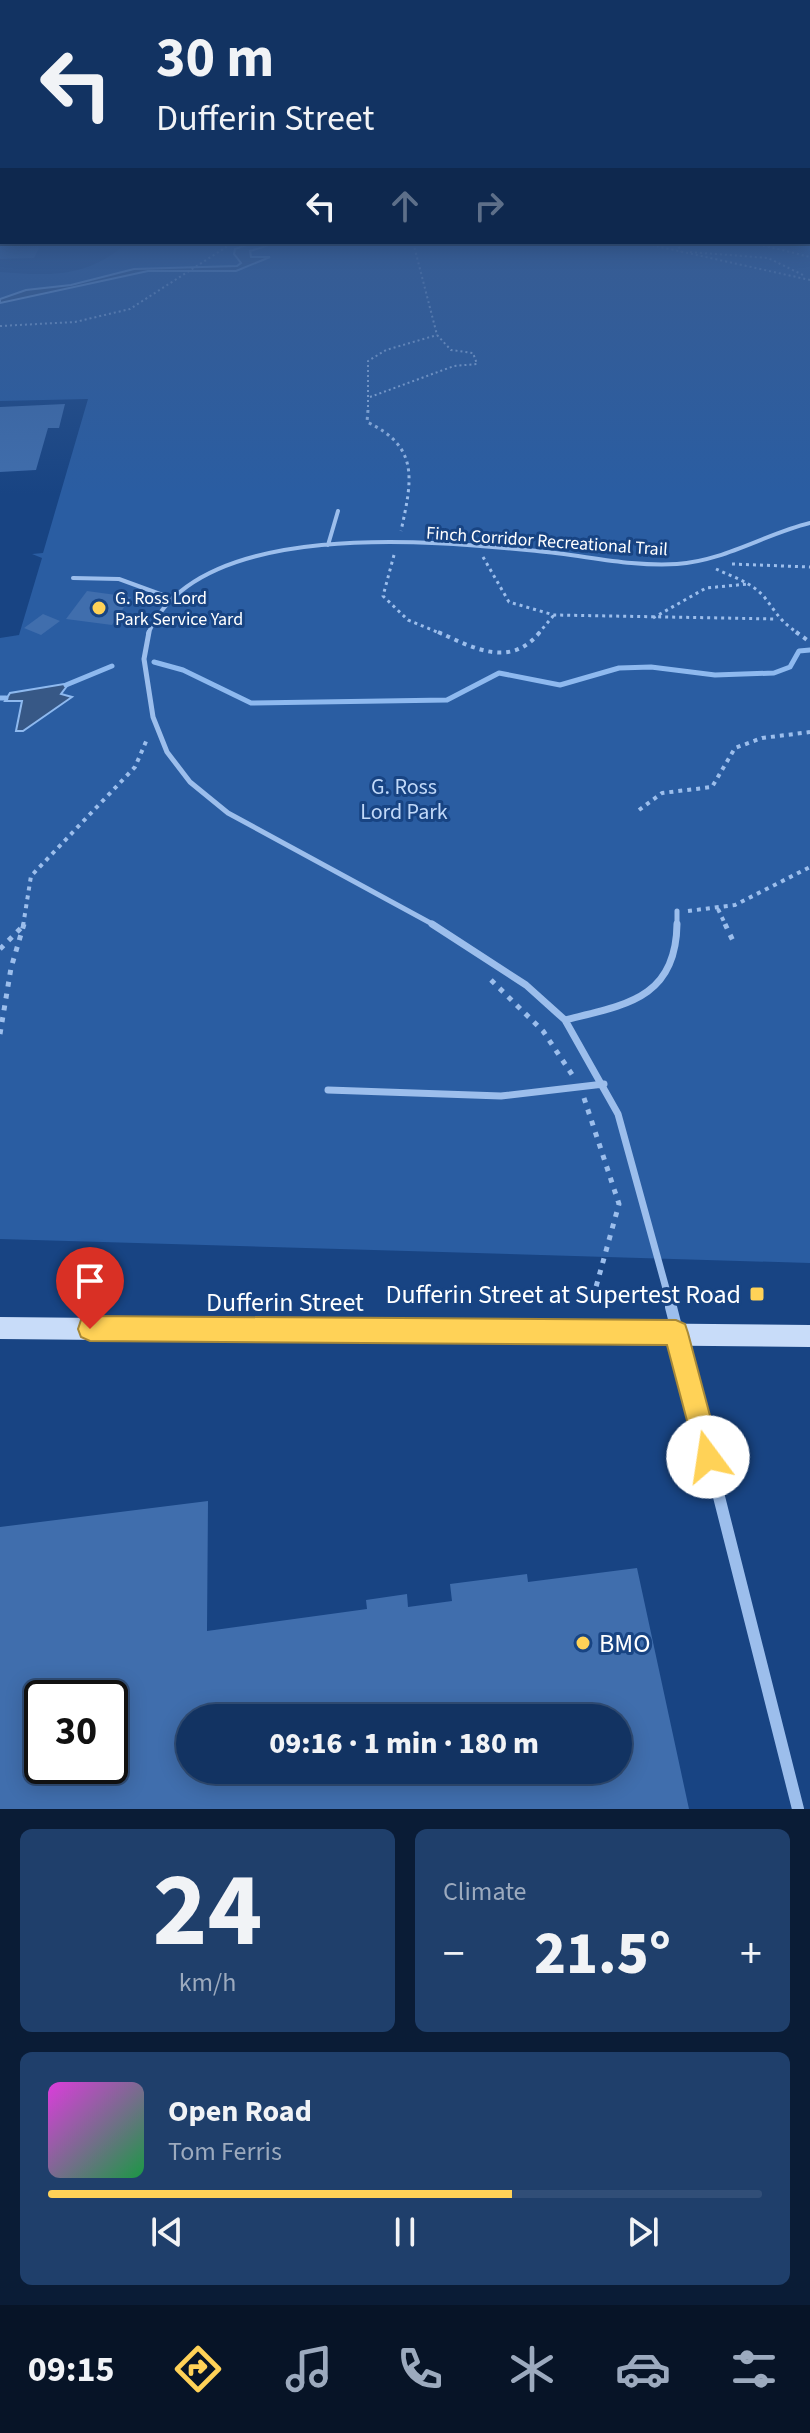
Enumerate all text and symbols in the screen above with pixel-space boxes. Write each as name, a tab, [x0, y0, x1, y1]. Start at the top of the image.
text: 30 m	[156, 19, 274, 98]
icon: left	[24, 32, 128, 136]
text: Dufferin Street	[156, 93, 374, 144]
icon: left	[299, 184, 343, 228]
icon: ahead	[383, 184, 427, 228]
icon: right	[467, 184, 511, 228]
street label: Finch Corridor Recreational Trail	[425, 521, 669, 562]
place label: G. Ross Lord Park Service Yard	[115, 586, 243, 632]
marker: G. Ross Lord Park Service Yard	[90, 599, 108, 617]
park label: G. Ross Lord Park	[360, 771, 448, 828]
pin	[56, 1247, 124, 1329]
icon: arrive	[68, 1259, 112, 1303]
place label: Dufferin Street at Supertest Road	[385, 1276, 741, 1313]
street label: Dufferin Street	[206, 1284, 364, 1321]
marker: Dufferin Street at Supertest Road	[748, 1285, 766, 1303]
position arrow	[666, 1415, 750, 1499]
place label: BMO	[599, 1625, 650, 1662]
marker: BMO	[574, 1634, 592, 1652]
speed limit sign: 30	[24, 1680, 128, 1784]
text: 09:16 · 1 min · 180 m	[269, 1722, 539, 1765]
text: 24	[153, 1838, 262, 1986]
text: Climate	[443, 1873, 527, 1910]
text: 21.5°	[534, 1912, 671, 1997]
text: −	[443, 1923, 465, 1986]
text: +	[740, 1923, 762, 1986]
text: km/h	[179, 1964, 236, 2001]
text: Open Road	[168, 2090, 312, 2133]
text: Tom Ferris	[168, 2133, 282, 2170]
icon: previous	[145, 2210, 189, 2254]
icon: pause	[383, 2210, 427, 2254]
icon: next	[621, 2210, 665, 2254]
icon: directions	[170, 2341, 226, 2397]
icon: music	[281, 2341, 337, 2397]
icon: phone	[392, 2341, 448, 2397]
icon: climate	[504, 2341, 560, 2397]
icon: car	[615, 2341, 671, 2397]
icon: filters	[726, 2341, 782, 2397]
text: 09:15	[28, 2344, 114, 2395]

